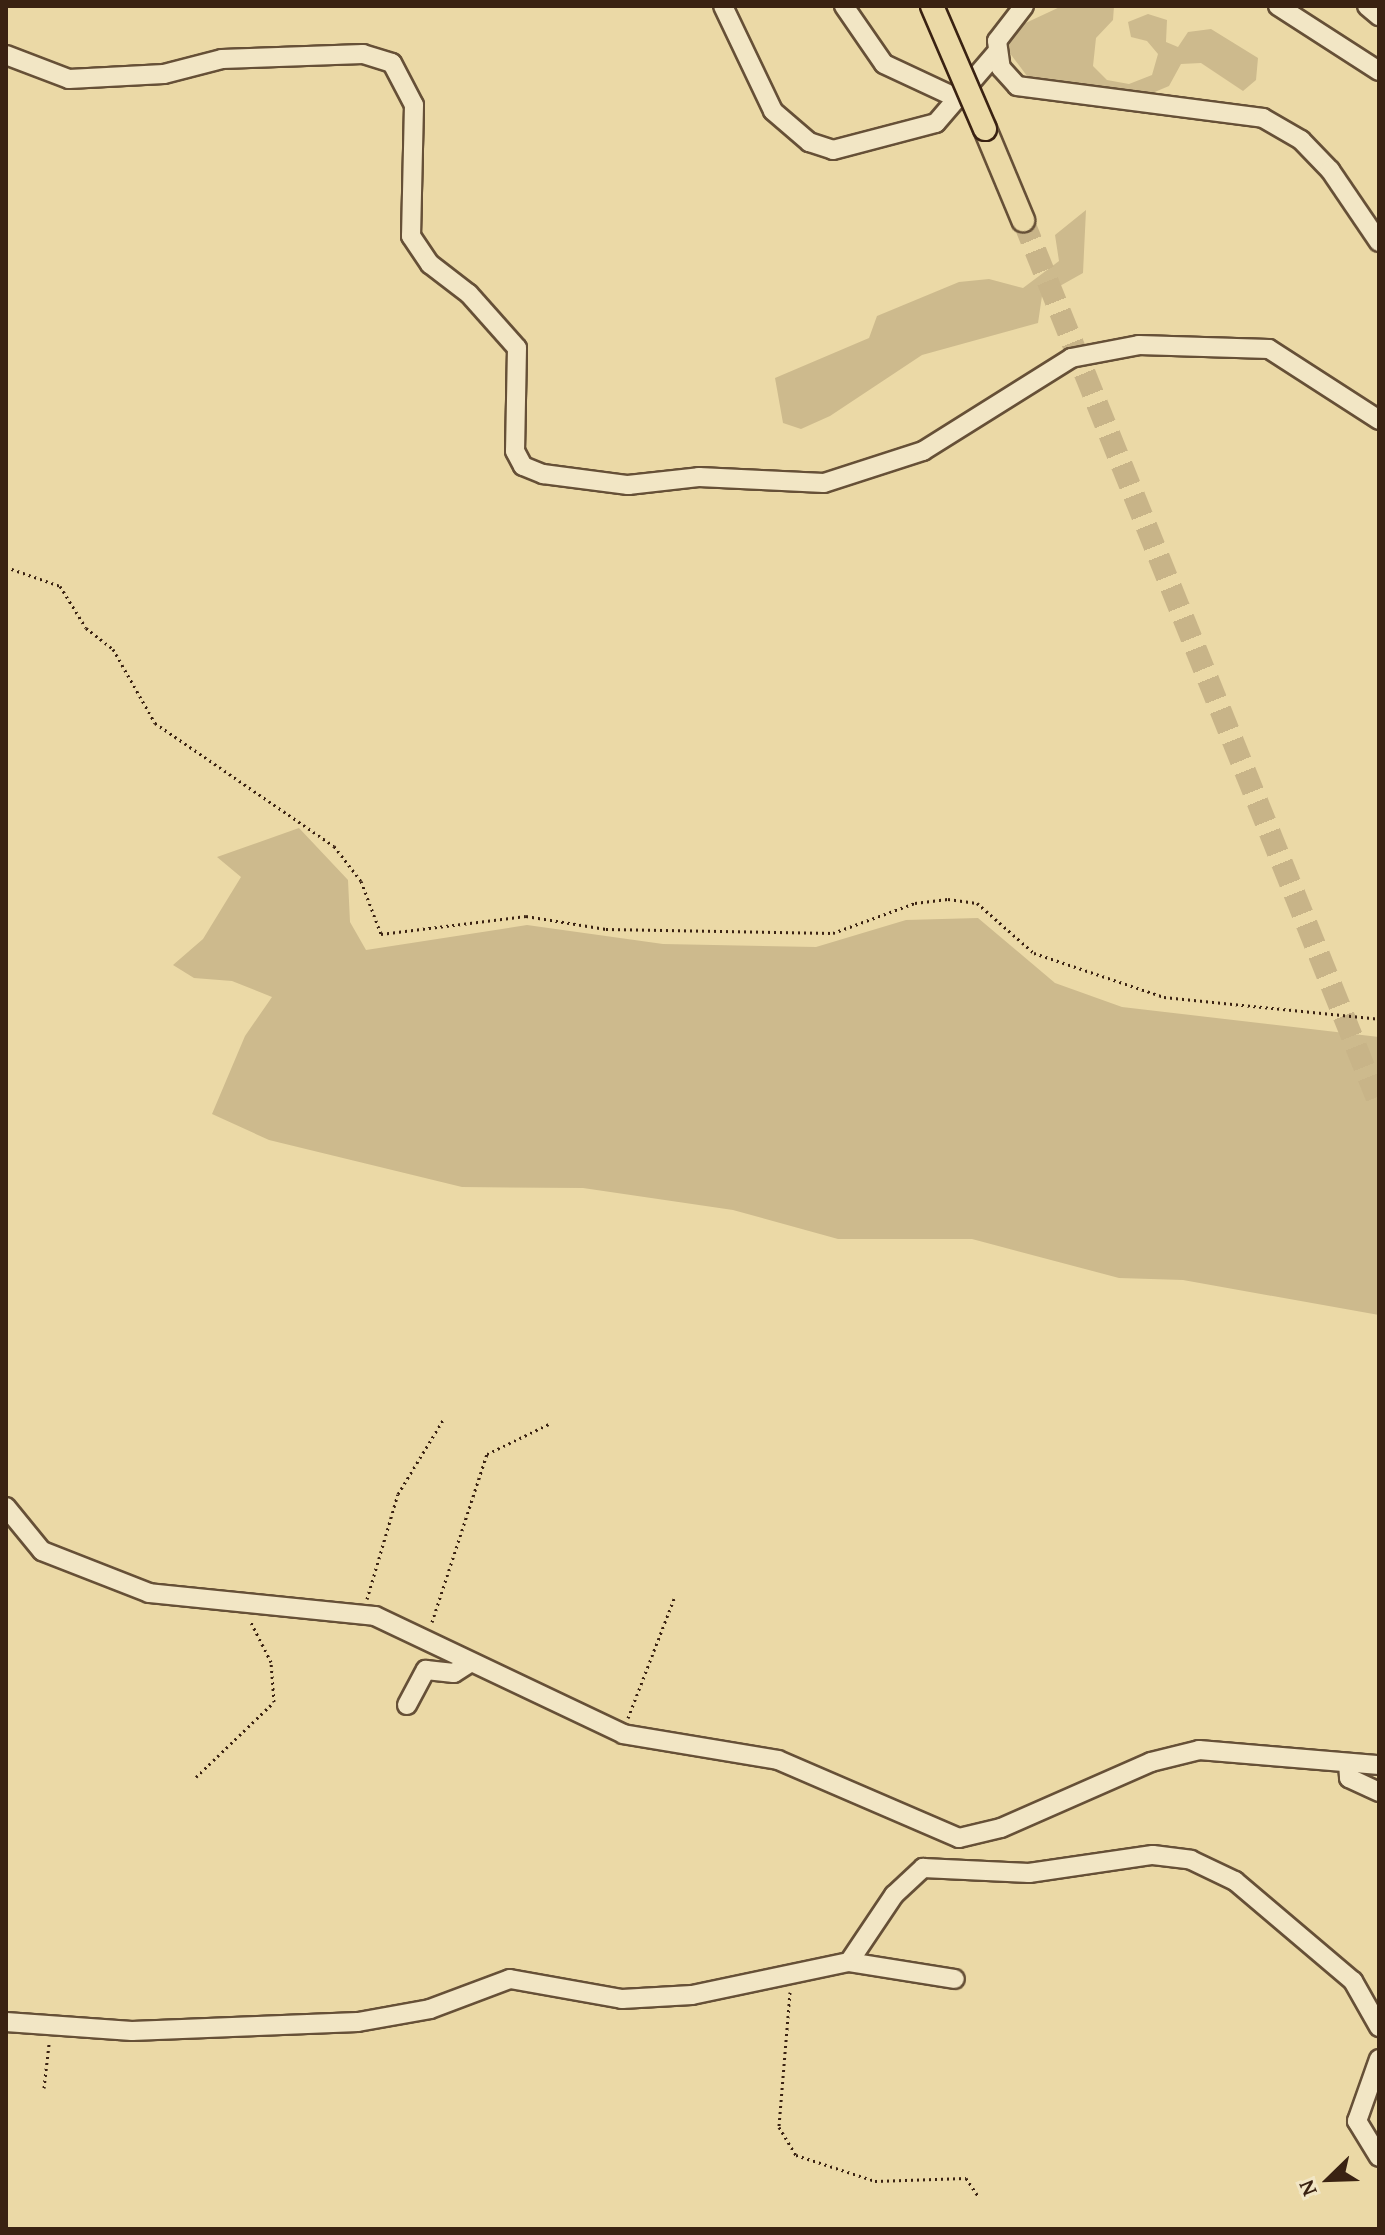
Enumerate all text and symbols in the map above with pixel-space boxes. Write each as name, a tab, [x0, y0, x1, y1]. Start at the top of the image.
north arrow	[1289, 2139, 1369, 2219]
text: N	[1289, 2175, 1325, 2201]

